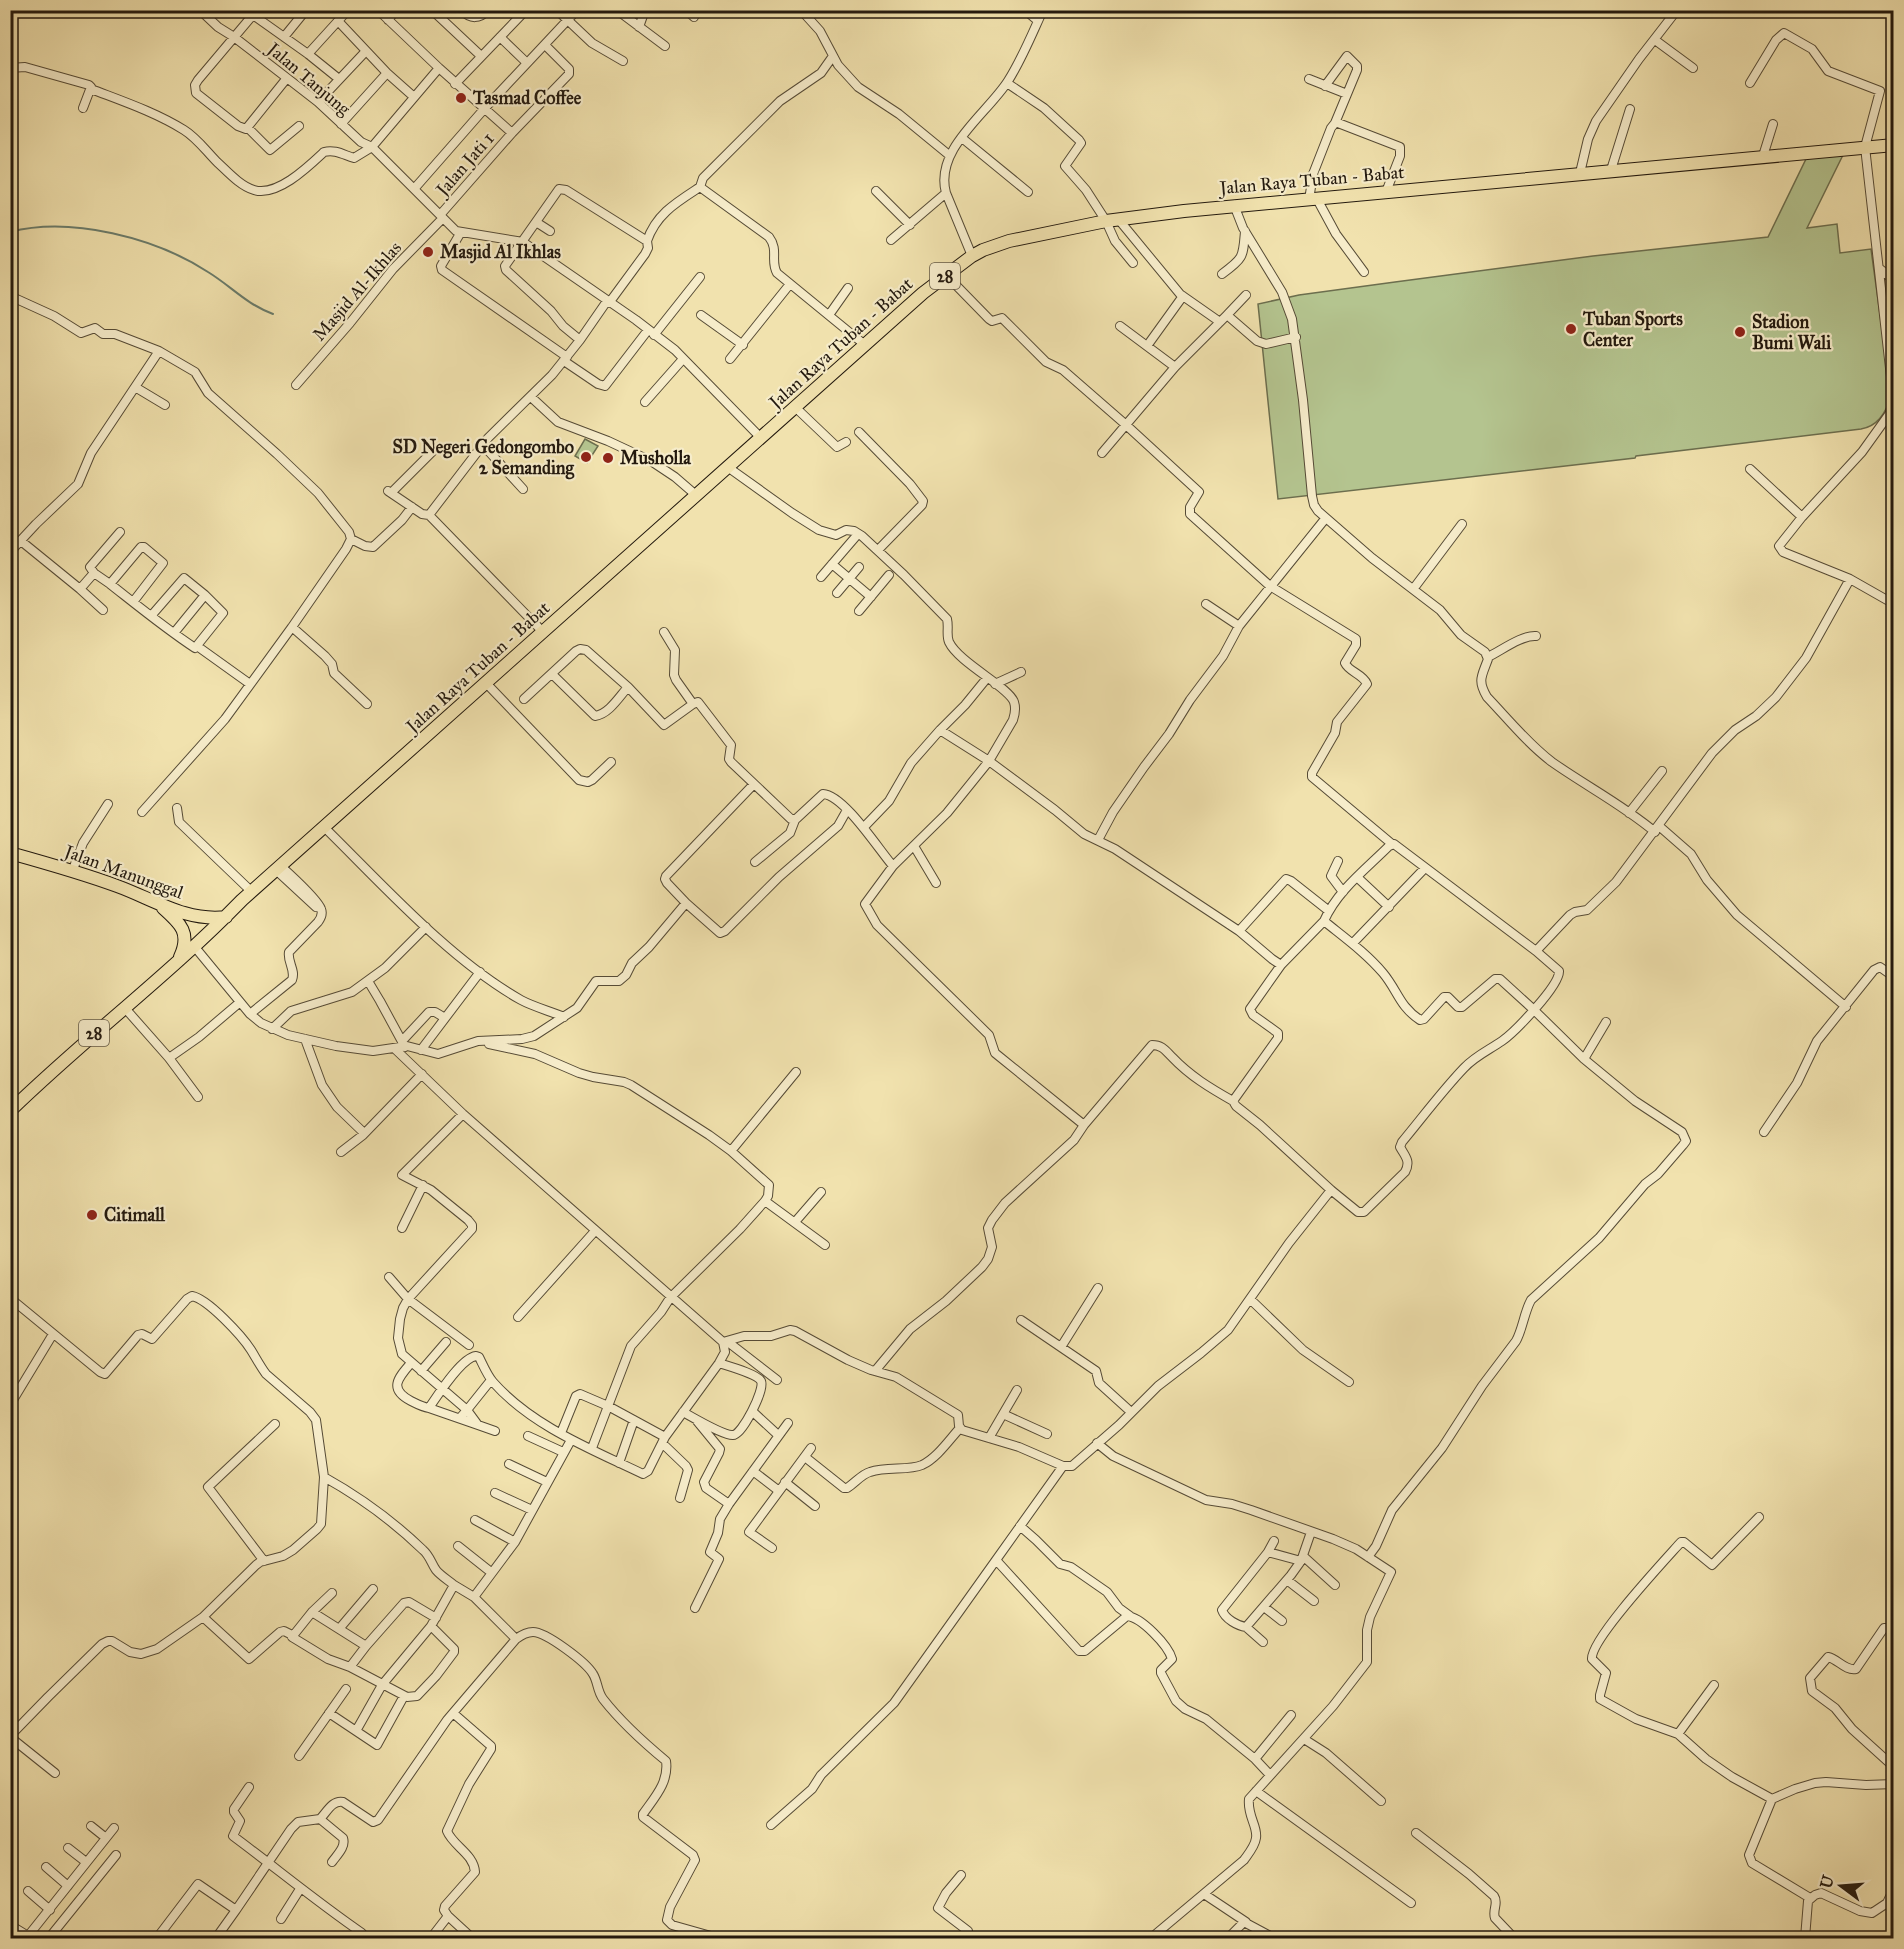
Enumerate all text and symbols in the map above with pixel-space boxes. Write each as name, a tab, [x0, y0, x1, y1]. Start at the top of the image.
street label: Jalan Tanjung	[261, 37, 355, 121]
place label: Tasmad Coffee	[472, 87, 582, 109]
marker: Tasmad Coffee	[454, 91, 468, 105]
street label: Jalan Jati 1	[430, 128, 499, 203]
street label: Jalan Raya Tuban - Babat	[1217, 161, 1406, 200]
street label: Masjid Al-Ikhlas	[308, 237, 406, 345]
place label: Masjid Al Ikhlas	[440, 241, 561, 264]
marker: Masjid Al Ikhlas	[421, 245, 435, 259]
road number: 28	[930, 263, 960, 289]
street label: Jalan Raya Tuban - Babat	[763, 272, 918, 415]
place label: Tuban Sports Center	[1582, 308, 1683, 351]
place label: Stadion Bumi Wali	[1752, 311, 1832, 354]
marker: Tuban Sports Center	[1564, 322, 1578, 336]
marker: Stadion Bumi Wali	[1733, 325, 1747, 339]
place label: SD Negeri Gedongombo 2 Semanding	[392, 436, 575, 480]
place label: Musholla	[620, 447, 691, 469]
marker: SD Negeri Gedongombo 2 Semanding	[579, 450, 593, 464]
marker: Musholla	[601, 451, 615, 465]
street label: Jalan Raya Tuban - Babat	[400, 596, 555, 739]
street label: Jalan Manunggal	[59, 840, 187, 905]
road number: 28	[79, 1020, 109, 1046]
place label: Citimall	[104, 1204, 166, 1226]
marker: Citimall	[85, 1208, 99, 1222]
north arrow	[1811, 1856, 1871, 1916]
text: U	[1816, 1873, 1838, 1891]

